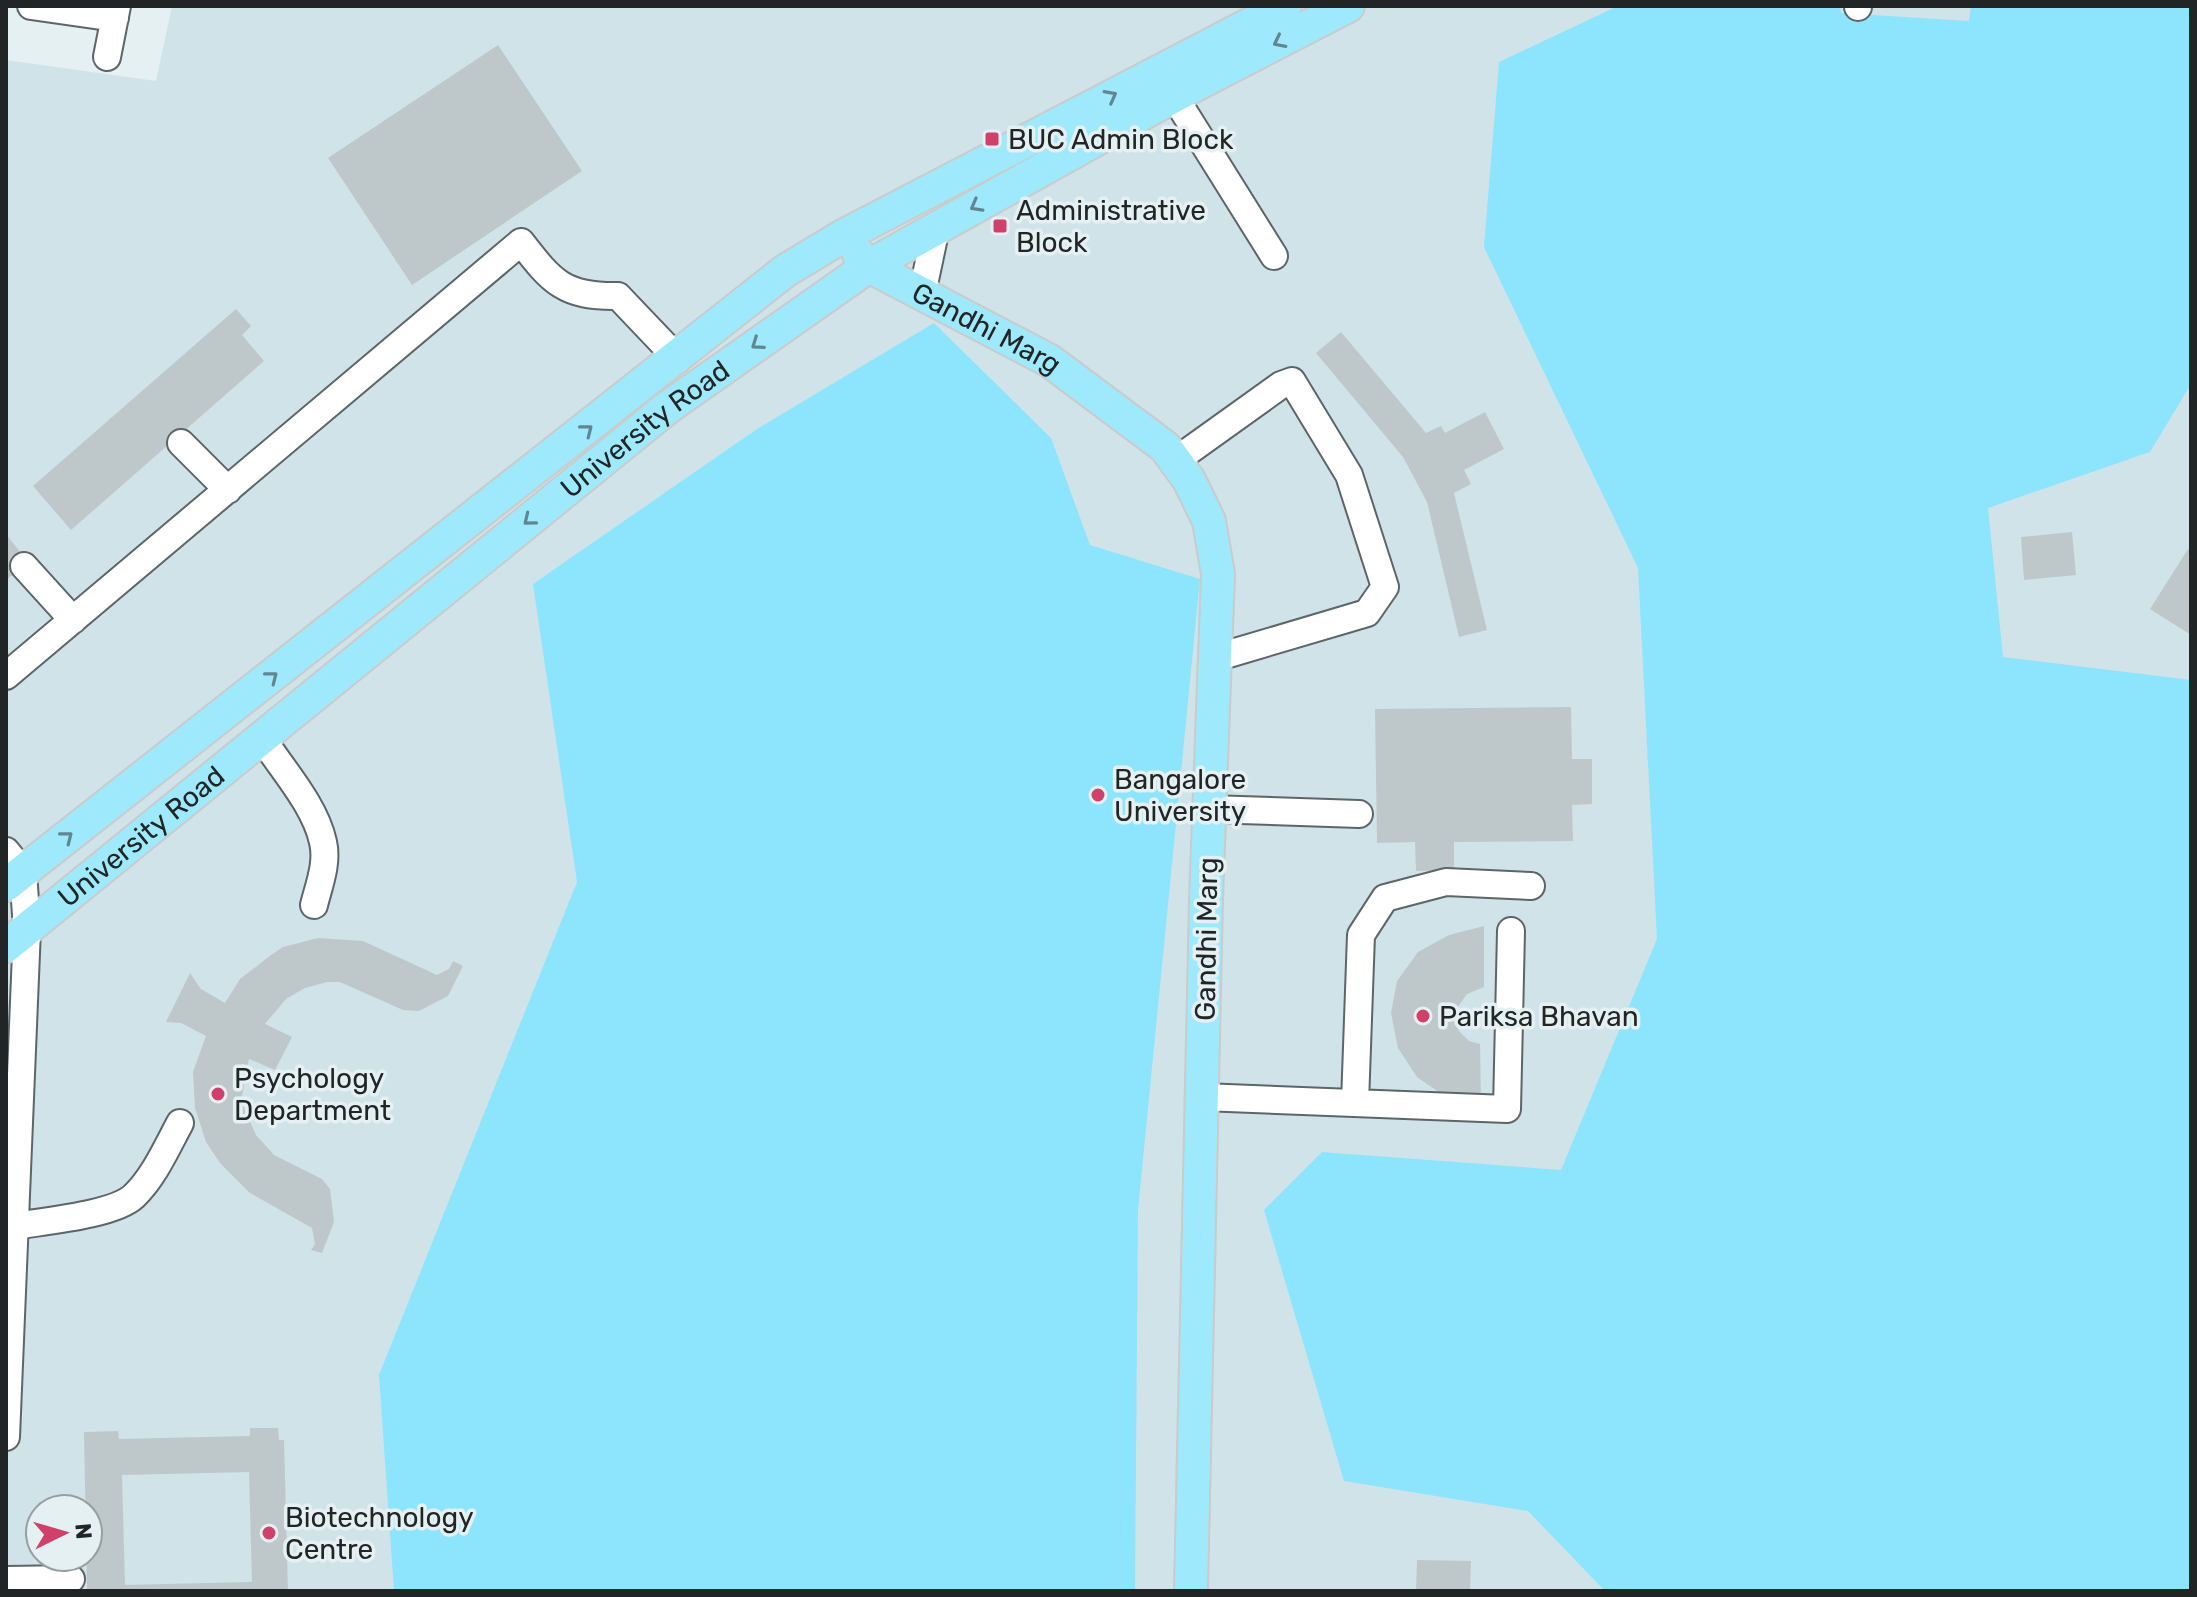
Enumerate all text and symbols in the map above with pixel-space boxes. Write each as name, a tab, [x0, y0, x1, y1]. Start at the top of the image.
one-way arrow	[1272, 32, 1287, 47]
one-way arrow	[1102, 91, 1117, 106]
place label: BUC Admin Block	[1008, 123, 1234, 156]
marker: BUC Admin Block	[983, 130, 1001, 148]
place label: Administrative Block	[1016, 194, 1206, 259]
one-way arrow	[971, 196, 985, 212]
marker: Administrative Block	[991, 217, 1009, 235]
street label: Gandhi Marg	[907, 276, 1068, 381]
one-way arrow	[751, 335, 765, 349]
street label: University Road	[554, 353, 736, 505]
one-way arrow	[578, 426, 593, 440]
one-way arrow	[524, 510, 538, 525]
one-way arrow	[263, 673, 278, 687]
street label: University Road	[51, 759, 231, 914]
place label: Bangalore University	[1114, 763, 1246, 828]
marker: Bangalore University	[1089, 786, 1107, 804]
one-way arrow	[58, 833, 73, 847]
street label: Gandhi Marg	[1189, 857, 1224, 1021]
place label: Pariksa Bhavan	[1439, 1000, 1639, 1033]
marker: Pariksa Bhavan	[1414, 1007, 1432, 1025]
place label: Psychology Department	[234, 1062, 391, 1127]
marker: Psychology Department	[209, 1085, 227, 1103]
north arrow	[24, 1493, 104, 1573]
place label: Biotechnology Centre	[285, 1501, 474, 1566]
text: N	[69, 1522, 98, 1540]
marker: Biotechnology Centre	[260, 1524, 278, 1542]

